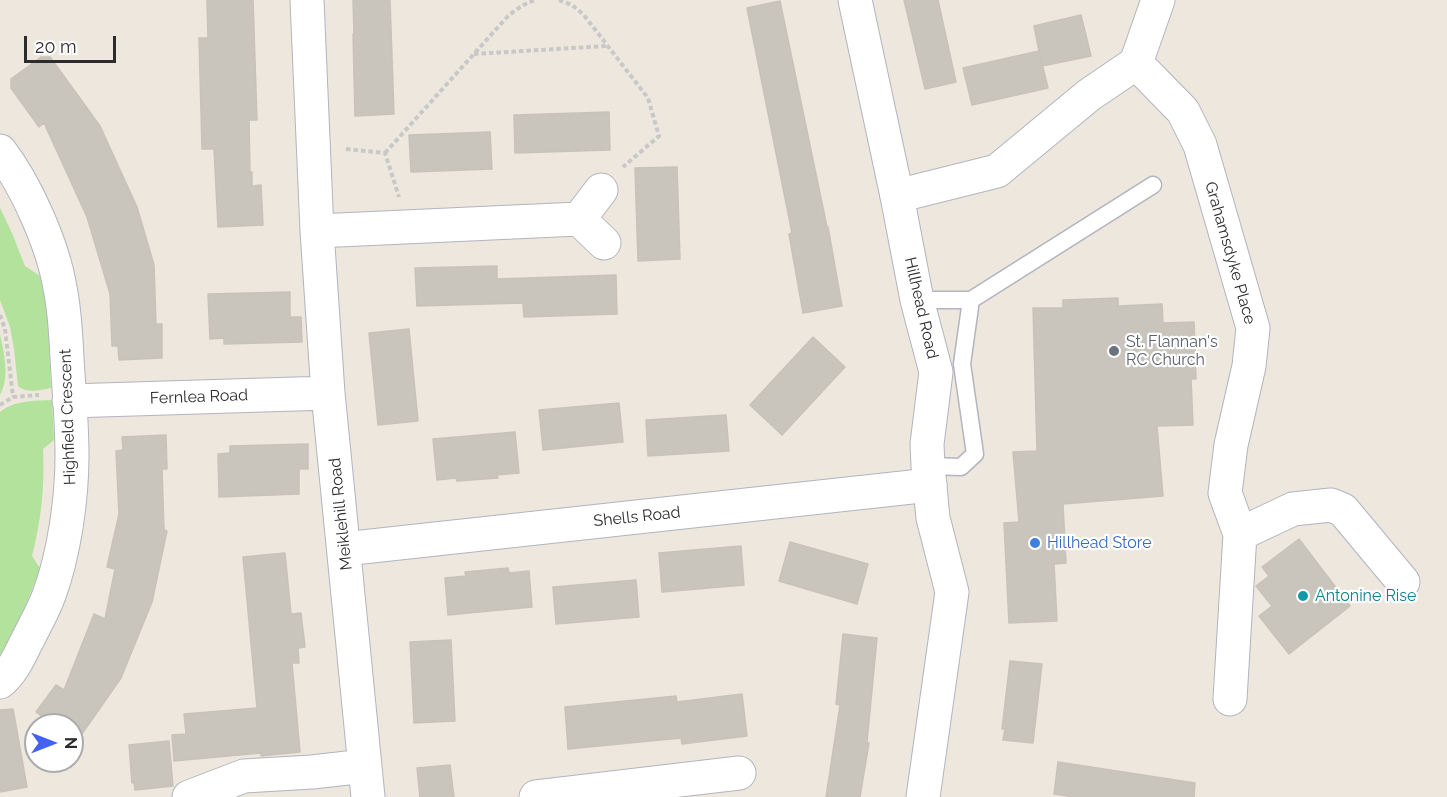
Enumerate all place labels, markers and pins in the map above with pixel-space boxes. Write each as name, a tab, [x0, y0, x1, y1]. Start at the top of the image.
place label: St. Flannan's RC Church	[1126, 332, 1218, 370]
marker: St. Flannan's RC Church	[1107, 344, 1121, 358]
place label: Hillhead Store	[1047, 533, 1152, 553]
marker: Hillhead Store	[1028, 536, 1042, 550]
place label: Antonine Rise	[1315, 586, 1416, 606]
marker: Antonine Rise	[1296, 589, 1310, 603]

